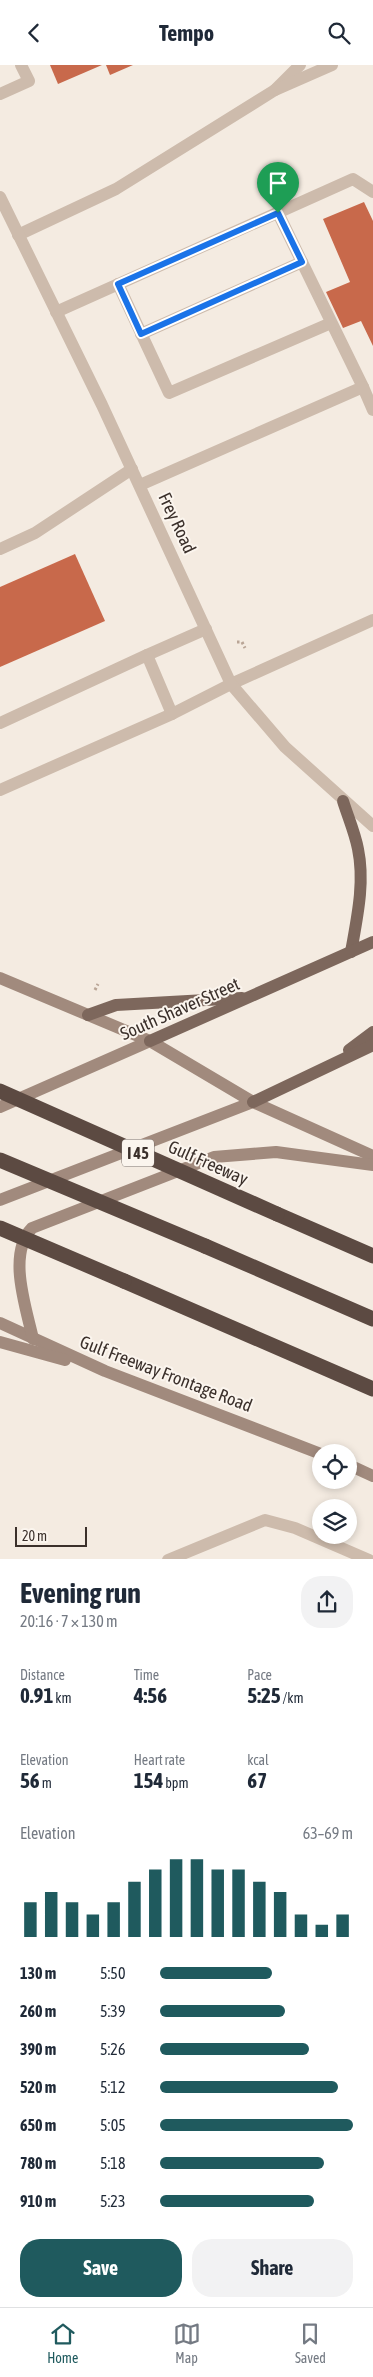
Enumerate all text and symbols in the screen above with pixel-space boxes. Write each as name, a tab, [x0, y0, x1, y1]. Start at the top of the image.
icon: back	[20, 19, 48, 47]
icon: search	[325, 19, 353, 47]
text: Tempo	[159, 20, 214, 46]
pin	[257, 162, 299, 213]
icon: arrive	[264, 169, 292, 197]
street label: Frey Road	[154, 489, 201, 556]
street label: South Shaver Street	[117, 973, 243, 1044]
street label: Gulf Freeway	[165, 1136, 251, 1189]
road number: I 45	[122, 1139, 154, 1167]
street label: Gulf Freeway Frontage Road	[77, 1331, 255, 1416]
map controls	[312, 1444, 357, 1544]
button: locate	[312, 1444, 357, 1489]
button: layers	[312, 1499, 357, 1544]
scale bar	[15, 1525, 88, 1548]
text: 20 m	[22, 1528, 47, 1544]
button: share	[301, 1576, 353, 1628]
text: Evening run	[20, 1577, 141, 1609]
text: 20:16 · 7 × 130 m	[20, 1612, 118, 1630]
text: Distance	[20, 1667, 65, 1683]
text: Time	[134, 1667, 159, 1683]
text: Pace	[247, 1667, 272, 1683]
text: 0.91	[20, 1683, 53, 1707]
text: 4:56	[134, 1683, 167, 1707]
text: 5:25	[247, 1683, 281, 1707]
text: km	[53, 1690, 72, 1706]
text: /km	[281, 1690, 304, 1706]
text: Elevation	[20, 1752, 69, 1768]
text: Heart rate	[134, 1752, 185, 1768]
text: kcal	[247, 1752, 269, 1768]
text: 56	[20, 1768, 40, 1792]
text: 154	[134, 1768, 163, 1792]
text: 67	[247, 1768, 267, 1792]
text: m	[40, 1775, 52, 1791]
text: bpm	[163, 1775, 189, 1791]
text: Elevation	[20, 1824, 75, 1842]
text: 63–69 m	[303, 1824, 353, 1842]
text: 130 m	[20, 1964, 56, 1982]
text: 5:50	[100, 1964, 125, 1982]
text: 260 m	[20, 2002, 56, 2020]
text: 5:39	[100, 2002, 125, 2020]
text: 390 m	[20, 2040, 56, 2058]
text: 5:26	[100, 2040, 125, 2058]
text: 520 m	[20, 2078, 56, 2096]
text: 5:12	[100, 2078, 125, 2096]
text: 650 m	[20, 2116, 56, 2134]
text: 5:05	[100, 2116, 126, 2134]
text: 780 m	[20, 2154, 56, 2172]
text: 5:18	[100, 2154, 125, 2172]
text: 910 m	[20, 2192, 56, 2210]
text: 5:23	[100, 2192, 125, 2210]
button: Save	[20, 2239, 182, 2297]
button: Share	[192, 2239, 353, 2297]
tab: Home	[47, 2320, 78, 2366]
tab: Map	[173, 2320, 201, 2366]
tab: Saved	[295, 2320, 326, 2366]

